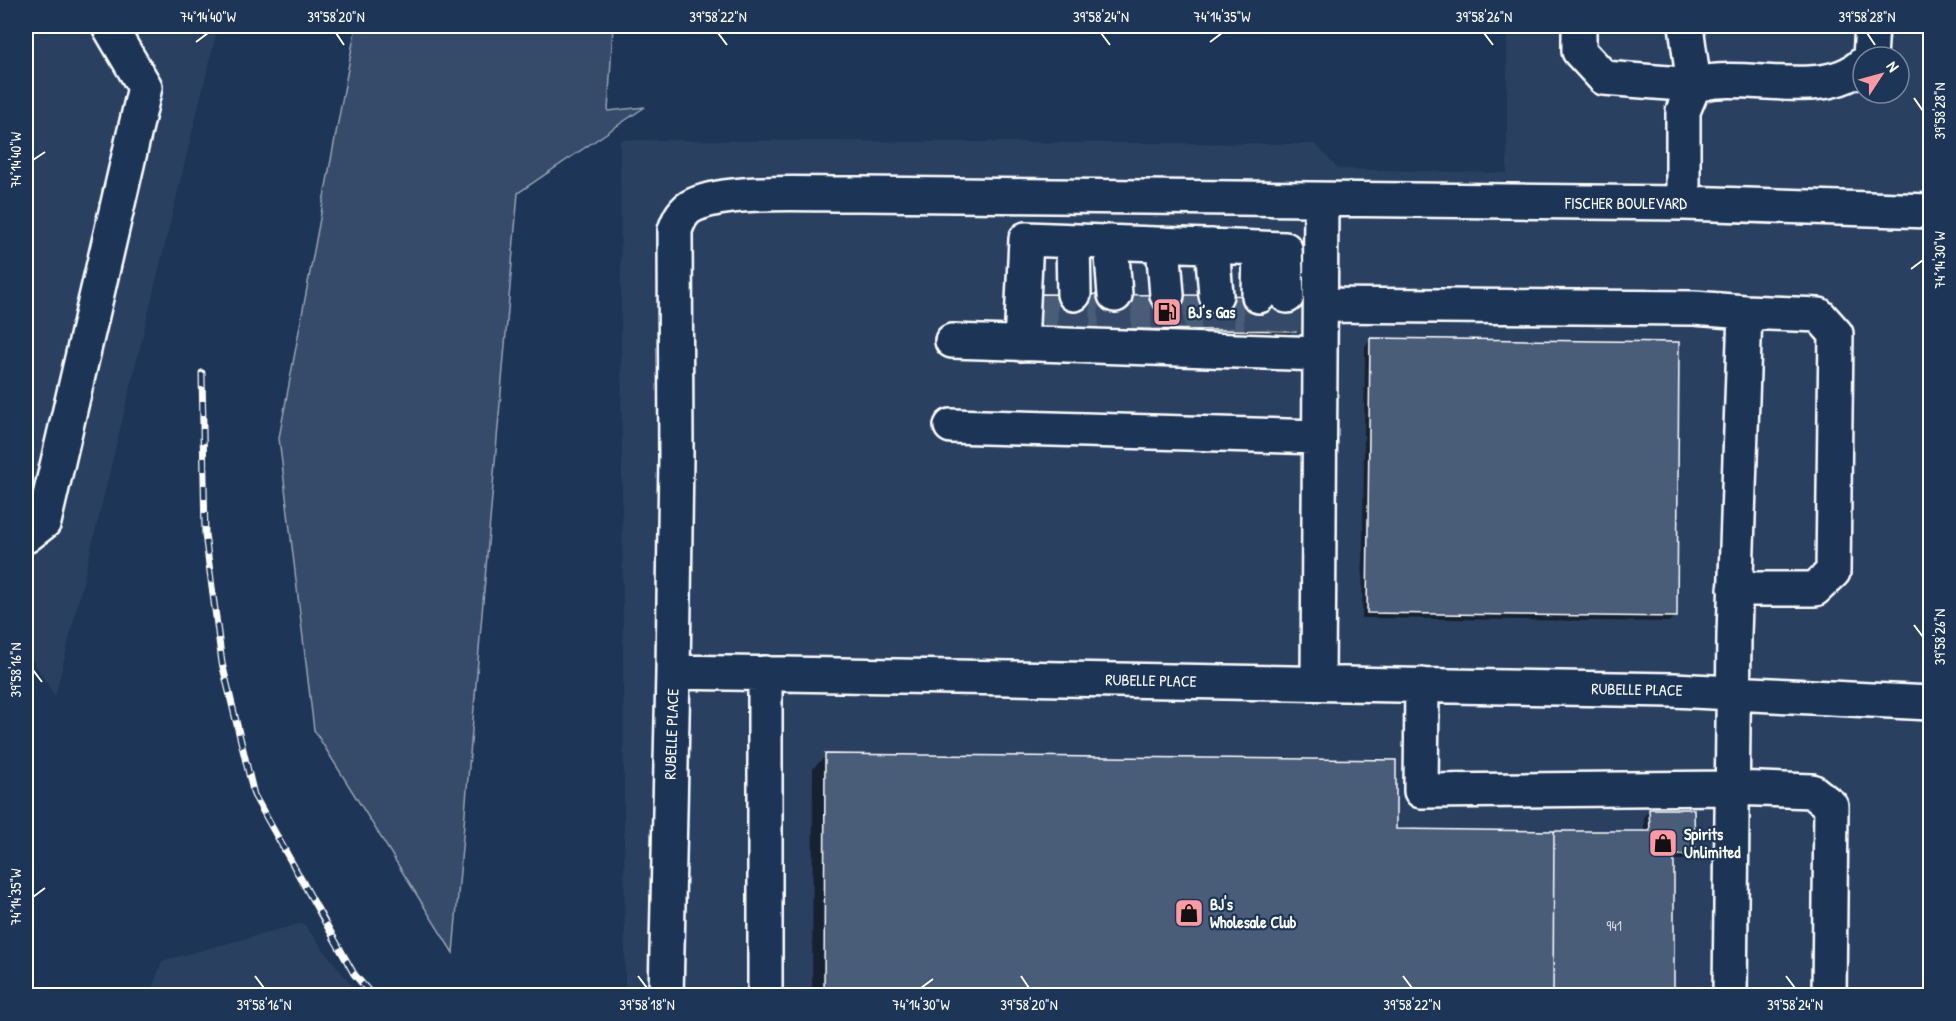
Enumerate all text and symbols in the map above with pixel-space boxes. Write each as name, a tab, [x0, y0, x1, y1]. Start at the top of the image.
text: 74°14'40"W	[180, 6, 237, 27]
text: 39°58'20"N	[307, 6, 365, 27]
text: 39°58'22"N	[689, 6, 747, 27]
text: 39°58'24"N	[1073, 6, 1129, 27]
text: 74°14'35"W	[1194, 6, 1251, 27]
text: 39°58'26"N	[1456, 6, 1512, 27]
text: 39°58'28"N	[1838, 6, 1896, 27]
north arrow	[1851, 45, 1911, 105]
text: N	[1882, 56, 1905, 76]
text: 39°58'28"N	[1929, 82, 1950, 140]
text: 74°14'40"W	[5, 131, 26, 188]
street label: FISCHER BOULEVARD	[1564, 192, 1687, 214]
text: 74°14'30"W	[1929, 231, 1950, 289]
fuel station icon: BJ’s Gas	[1151, 296, 1183, 328]
place label: BJ’s Gas	[1188, 301, 1236, 323]
text: 39°58'26"N	[1929, 609, 1950, 665]
text: 39°58'16"N	[5, 643, 26, 697]
street label: RUBELLE PLACE	[1105, 668, 1197, 692]
street label: RUBELLE PLACE	[1591, 677, 1683, 701]
street label: RUBELLE PLACE	[658, 688, 684, 780]
place label: Spirits Unlimited	[1684, 823, 1741, 863]
shop icon: Spirits Unlimited	[1647, 827, 1679, 859]
text: 74°14'35"W	[5, 868, 26, 925]
place label: BJ's Wholesale Club	[1210, 893, 1297, 933]
shop icon: BJ's Wholesale Club	[1173, 897, 1205, 929]
house number: 941	[1606, 916, 1622, 935]
text: 39°58'16"N	[237, 994, 291, 1015]
text: 39°58'18"N	[619, 994, 675, 1015]
text: 74°14'30"W	[892, 994, 950, 1015]
text: 39°58'20"N	[1000, 994, 1058, 1015]
text: 39°58'22"N	[1383, 994, 1441, 1015]
text: 39°58'24"N	[1767, 994, 1823, 1015]

